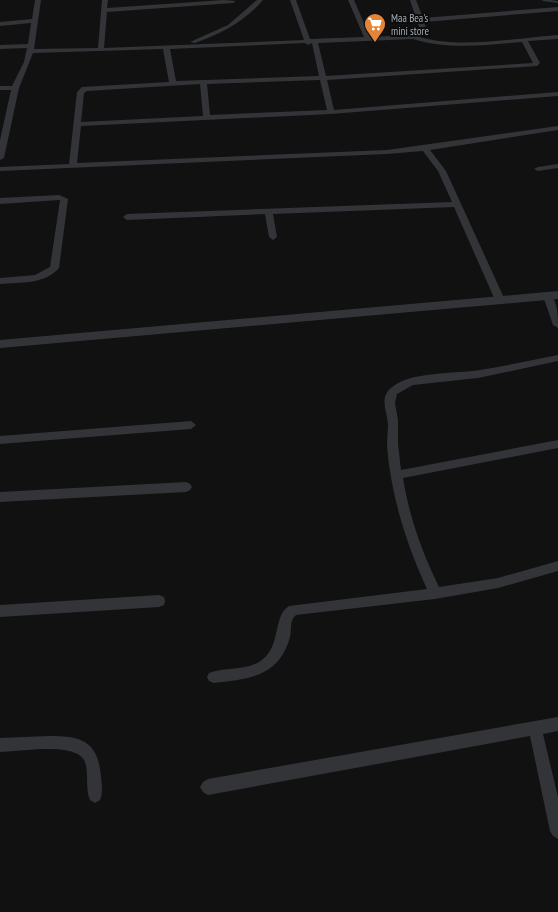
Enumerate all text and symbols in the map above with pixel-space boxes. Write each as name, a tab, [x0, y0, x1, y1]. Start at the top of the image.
place label: Maa Bea's mini store	[391, 11, 430, 38]
supermarket icon: Maa Bea's mini store	[363, 12, 387, 43]

